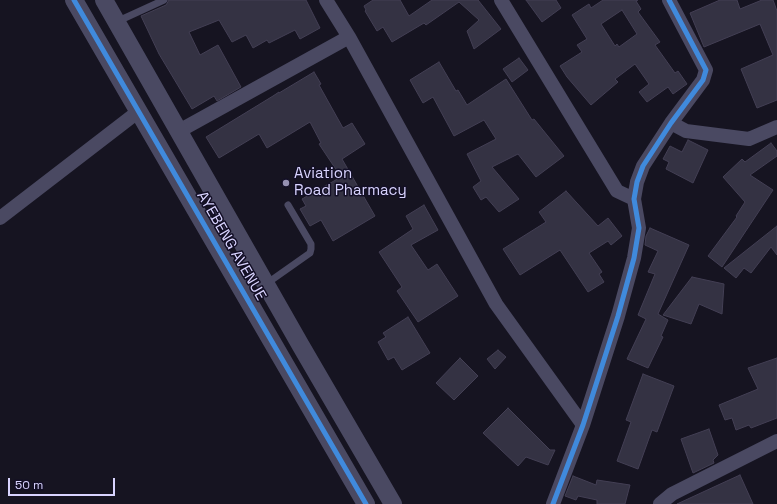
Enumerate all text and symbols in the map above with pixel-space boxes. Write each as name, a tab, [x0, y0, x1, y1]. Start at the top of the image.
place label: Aviation Road Pharmacy	[294, 165, 407, 200]
marker: Aviation Road Pharmacy	[281, 178, 291, 188]
street label: AYEBENG AVENUE	[193, 188, 269, 304]
scale bar	[10, 470, 117, 496]
text: 50 m	[15, 477, 43, 493]

